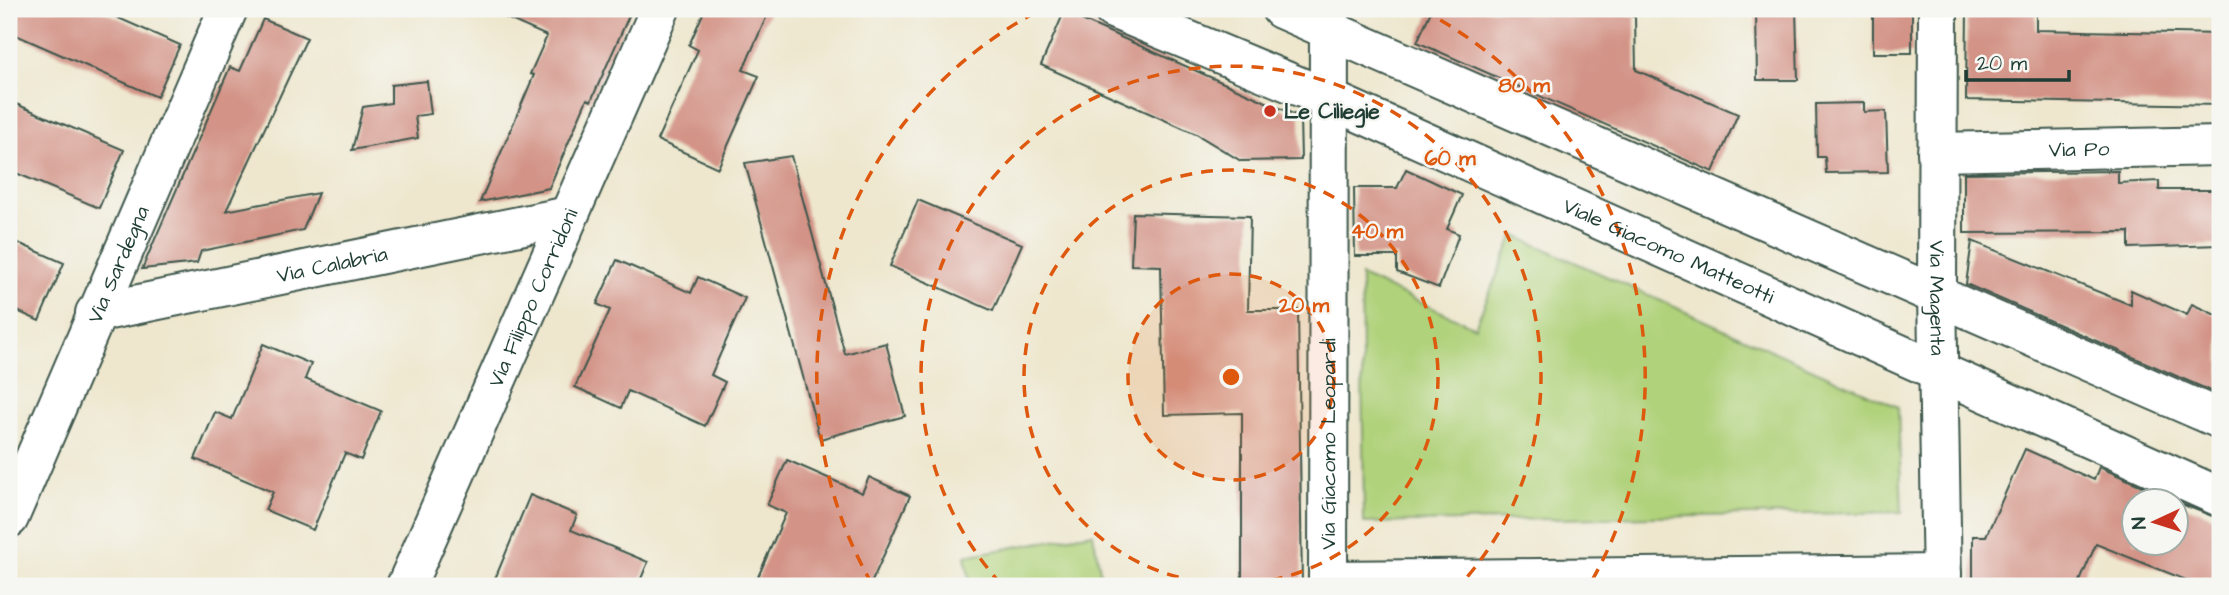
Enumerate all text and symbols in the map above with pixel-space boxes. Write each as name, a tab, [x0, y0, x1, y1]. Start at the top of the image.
scale bar	[1966, 38, 2070, 82]
text: 20 m	[1977, 49, 2028, 78]
text: 80 m	[1498, 71, 1550, 100]
place label: Le Ciliegie	[1284, 97, 1380, 128]
marker: Le Ciliegie	[1262, 103, 1278, 119]
street label: Via Po	[2048, 134, 2110, 164]
text: 60 m	[1424, 144, 1476, 173]
street label: Viale Giacomo Matteotti	[1558, 191, 1779, 311]
street label: Via Sardegna	[80, 201, 156, 328]
street label: Via Filippo Corridoni	[481, 204, 585, 392]
text: 40 m	[1351, 217, 1404, 246]
street label: Via Calabria	[274, 239, 390, 290]
street label: Via Magenta	[1921, 240, 1953, 356]
text: 20 m	[1278, 291, 1330, 320]
street label: Via Giacomo Leopardi	[1314, 338, 1344, 550]
centre of rings	[1219, 365, 1243, 389]
north arrow	[2120, 486, 2190, 556]
text: N	[2126, 516, 2153, 530]

